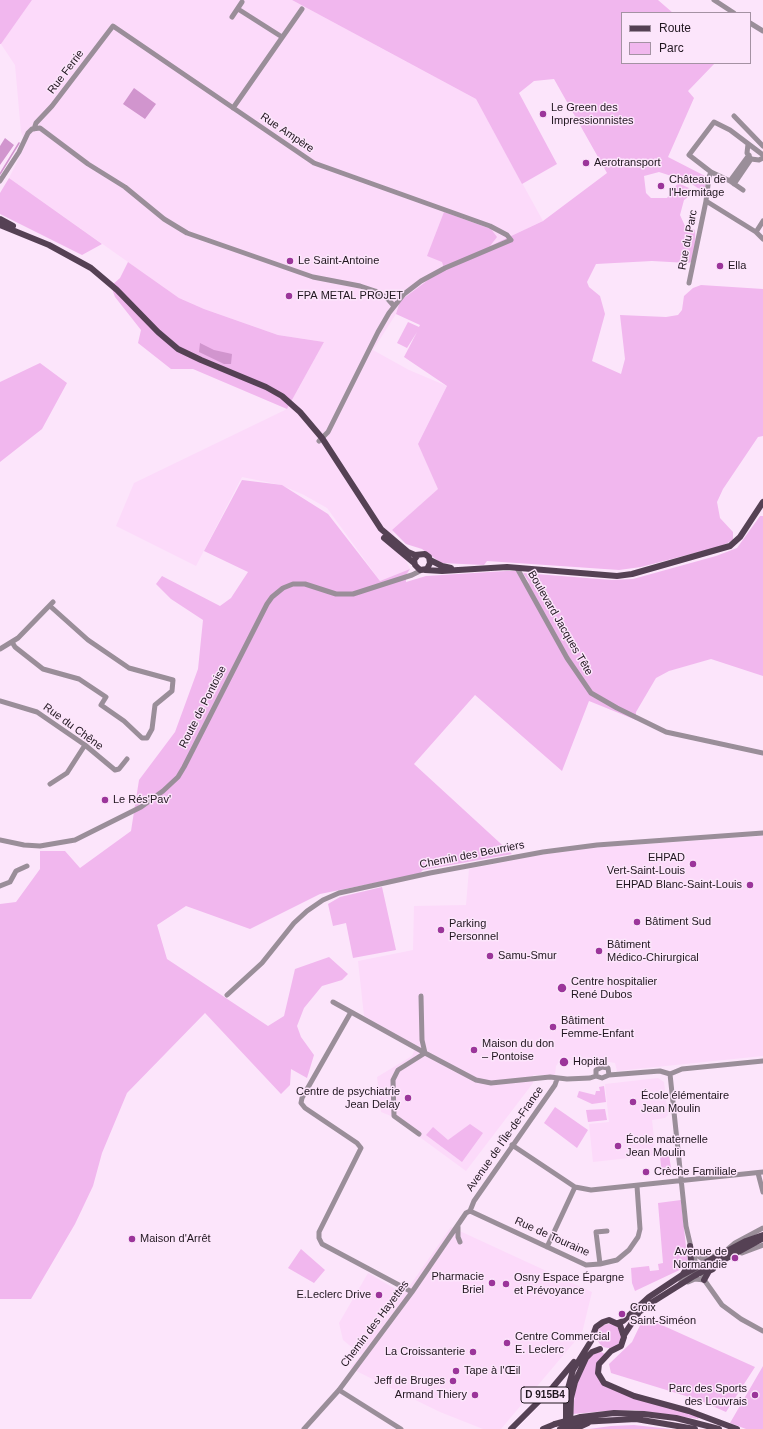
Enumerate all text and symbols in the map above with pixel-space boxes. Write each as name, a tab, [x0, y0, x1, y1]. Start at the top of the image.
legend	[621, 12, 751, 64]
text: Route	[659, 21, 691, 35]
text: Parc	[659, 41, 684, 55]
street label: Rue Ferrie	[45, 47, 87, 97]
place label: Le Green des Impressionnistes	[551, 101, 634, 127]
marker: Le Green des Impressionnistes	[538, 109, 548, 119]
street label: Rue Ampère	[258, 110, 316, 156]
place label: Aerotransport	[594, 156, 661, 170]
marker: Aerotransport	[581, 158, 591, 168]
place label: Château de l'Hermitage	[669, 173, 726, 199]
marker: Château de l'Hermitage	[656, 181, 666, 191]
street label: Rue du Parc	[676, 209, 700, 271]
place label: Le Saint-Antoine	[298, 254, 379, 268]
marker: Le Saint-Antoine	[285, 256, 295, 266]
place label: Ella	[728, 259, 746, 273]
marker: Ella	[715, 261, 725, 271]
place label: FPA METAL PROJET	[297, 289, 403, 303]
marker: FPA METAL PROJET	[284, 291, 294, 301]
street label: Boulevard Jacques Tête	[525, 568, 595, 678]
street label: Route de Pontoise	[177, 664, 229, 750]
street label: Rue du Chêne	[40, 701, 106, 753]
place label: Le Rés'Pav'	[113, 793, 171, 807]
marker: Le Rés'Pav'	[100, 795, 110, 805]
street label: Chemin des Beurriers	[419, 838, 525, 872]
place label: EHPAD Vert-Saint-Louis	[607, 851, 685, 877]
marker: EHPAD Vert-Saint-Louis	[688, 859, 698, 869]
place label: EHPAD Blanc-Saint-Louis	[616, 878, 742, 892]
marker: EHPAD Blanc-Saint-Louis	[745, 880, 755, 890]
place label: Bâtiment Sud	[645, 915, 711, 929]
place label: Parking Personnel	[449, 917, 499, 943]
marker: Bâtiment Sud	[632, 917, 642, 927]
marker: Parking Personnel	[436, 925, 446, 935]
place label: Bâtiment Médico-Chirurgical	[607, 938, 699, 964]
marker: Bâtiment Médico-Chirurgical	[594, 946, 604, 956]
place label: Samu-Smur	[498, 949, 557, 963]
marker: Samu-Smur	[485, 951, 495, 961]
place label: Centre hospitalier René Dubos	[571, 975, 657, 1001]
marker: Centre hospitalier René Dubos	[556, 982, 568, 994]
place label: Bâtiment Femme-Enfant	[561, 1014, 634, 1040]
marker: Bâtiment Femme-Enfant	[548, 1022, 558, 1032]
place label: Maison du don – Pontoise	[482, 1037, 554, 1063]
marker: Maison du don – Pontoise	[469, 1045, 479, 1055]
place label: Hopital	[573, 1055, 607, 1069]
marker: Hopital	[558, 1056, 570, 1068]
street label: Avenue de l'Île-de-France	[464, 1084, 546, 1194]
place label: Centre de psychiatrie Jean Delay	[296, 1085, 400, 1111]
place label: École élémentaire Jean Moulin	[641, 1089, 729, 1115]
marker: Centre de psychiatrie Jean Delay	[403, 1093, 413, 1103]
marker: École élémentaire Jean Moulin	[628, 1097, 638, 1107]
place label: École maternelle Jean Moulin	[626, 1133, 708, 1159]
marker: École maternelle Jean Moulin	[613, 1141, 623, 1151]
place label: Crèche Familiale	[654, 1165, 737, 1179]
marker: Crèche Familiale	[641, 1167, 651, 1177]
street label: Rue de Touraine	[512, 1215, 592, 1259]
place label: Maison d'Arrêt	[140, 1232, 211, 1246]
marker: Maison d'Arrêt	[127, 1234, 137, 1244]
place label: Avenue de Normandie	[673, 1245, 727, 1271]
marker: Avenue de Normandie	[730, 1253, 740, 1263]
place label: Pharmacie Briel	[431, 1270, 484, 1296]
place label: Osny Espace Épargne et Prévoyance	[514, 1271, 624, 1297]
street label: Chemin des Hayettes	[338, 1278, 412, 1370]
marker: Pharmacie Briel	[487, 1278, 497, 1288]
marker: Osny Espace Épargne et Prévoyance	[501, 1279, 511, 1289]
place label: E.Leclerc Drive	[296, 1288, 371, 1302]
marker: E.Leclerc Drive	[374, 1290, 384, 1300]
place label: Croix Saint-Siméon	[630, 1301, 696, 1327]
marker: Croix Saint-Siméon	[617, 1309, 627, 1319]
place label: Centre Commercial E. Leclerc	[515, 1330, 610, 1356]
marker: Centre Commercial E. Leclerc	[502, 1338, 512, 1348]
place label: La Croissanterie	[385, 1345, 465, 1359]
marker: La Croissanterie	[468, 1347, 478, 1357]
place label: Tape à l'Œil	[464, 1364, 521, 1378]
marker: Tape à l'Œil	[451, 1366, 461, 1376]
place label: Jeff de Bruges	[374, 1374, 445, 1388]
marker: Jeff de Bruges	[448, 1376, 458, 1386]
place label: Parc des Sports des Louvrais	[669, 1382, 747, 1408]
road number: D 915B4	[521, 1387, 569, 1403]
place label: Armand Thiery	[395, 1388, 467, 1402]
marker: Armand Thiery	[470, 1390, 480, 1400]
marker: Parc des Sports des Louvrais	[750, 1390, 760, 1400]

